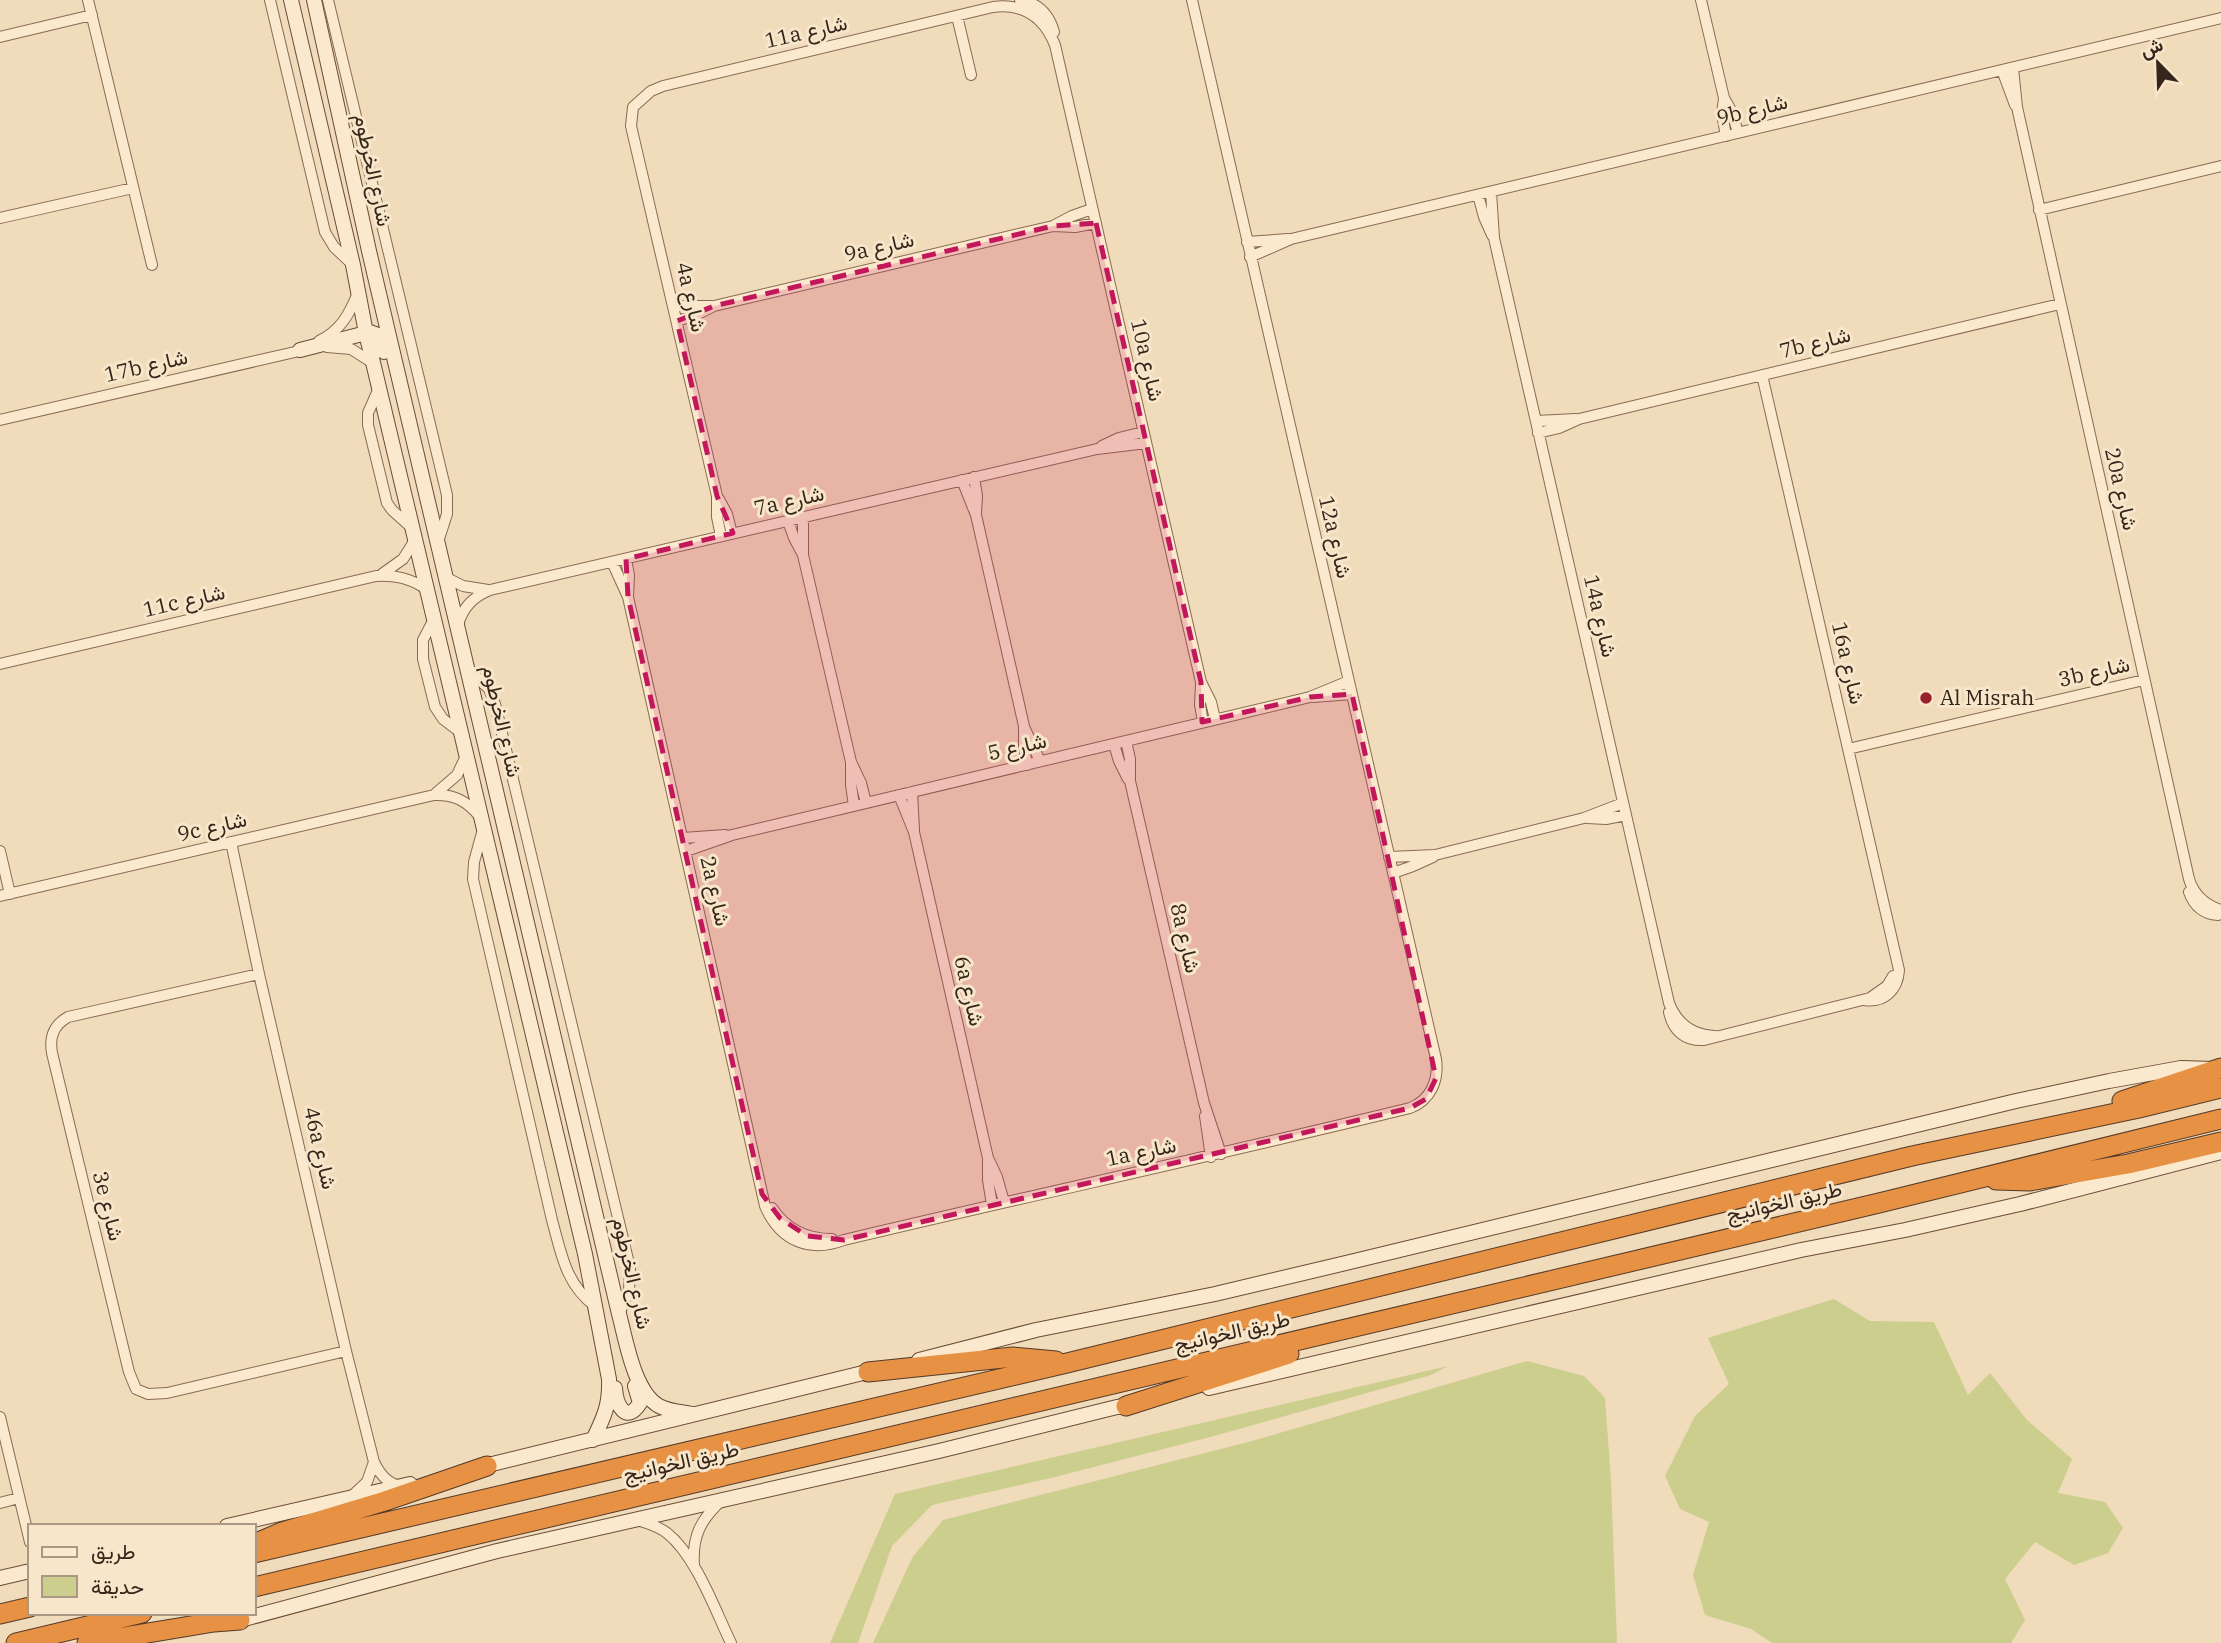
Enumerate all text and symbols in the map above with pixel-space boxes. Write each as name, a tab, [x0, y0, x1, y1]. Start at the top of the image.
street label: 11a شارع	[762, 8, 850, 55]
north arrow	[2123, 28, 2193, 98]
text: ش	[2136, 32, 2167, 63]
street label: 9b شارع	[1713, 87, 1790, 132]
street label: شارع الخرطوم	[347, 111, 400, 229]
street label: 9a شارع	[841, 224, 917, 269]
street label: 4a شارع	[669, 259, 714, 335]
street label: 10a شارع	[1124, 316, 1171, 404]
street label: 7b شارع	[1776, 320, 1853, 365]
street label: 17b شارع	[101, 342, 191, 389]
street label: 20a شارع	[2098, 445, 2145, 533]
street label: 7a شارع	[751, 478, 827, 523]
street label: 12a شارع	[1312, 493, 1359, 581]
street label: 14a شارع	[1577, 572, 1624, 660]
street label: 11c شارع	[140, 577, 228, 624]
street label: 16a شارع	[1825, 619, 1872, 707]
street label: 3b شارع	[2055, 649, 2132, 694]
street label: شارع الخرطوم	[475, 662, 529, 780]
place label: Al Misrah	[1940, 683, 2034, 711]
marker: Al Misrah	[1918, 690, 1934, 706]
street label: شارع 5	[985, 726, 1049, 767]
street label: 9c شارع	[174, 804, 250, 849]
street label: 2a شارع	[693, 853, 738, 929]
street label: 8a شارع	[1163, 900, 1208, 976]
street label: 6a شارع	[947, 953, 992, 1029]
street label: 46a شارع	[297, 1104, 344, 1192]
street label: 1a شارع	[1103, 1130, 1179, 1173]
street label: 3e شارع	[86, 1168, 131, 1244]
street label: طريق الخوانيج	[1723, 1174, 1845, 1229]
street label: شارع الخرطوم	[605, 1214, 659, 1332]
street label: طريق الخوانيج	[1171, 1304, 1293, 1359]
street label: طريق الخوانيج	[620, 1434, 742, 1489]
legend	[28, 1524, 256, 1615]
text: طريق	[91, 1537, 136, 1565]
text: حديقة	[91, 1572, 144, 1600]

